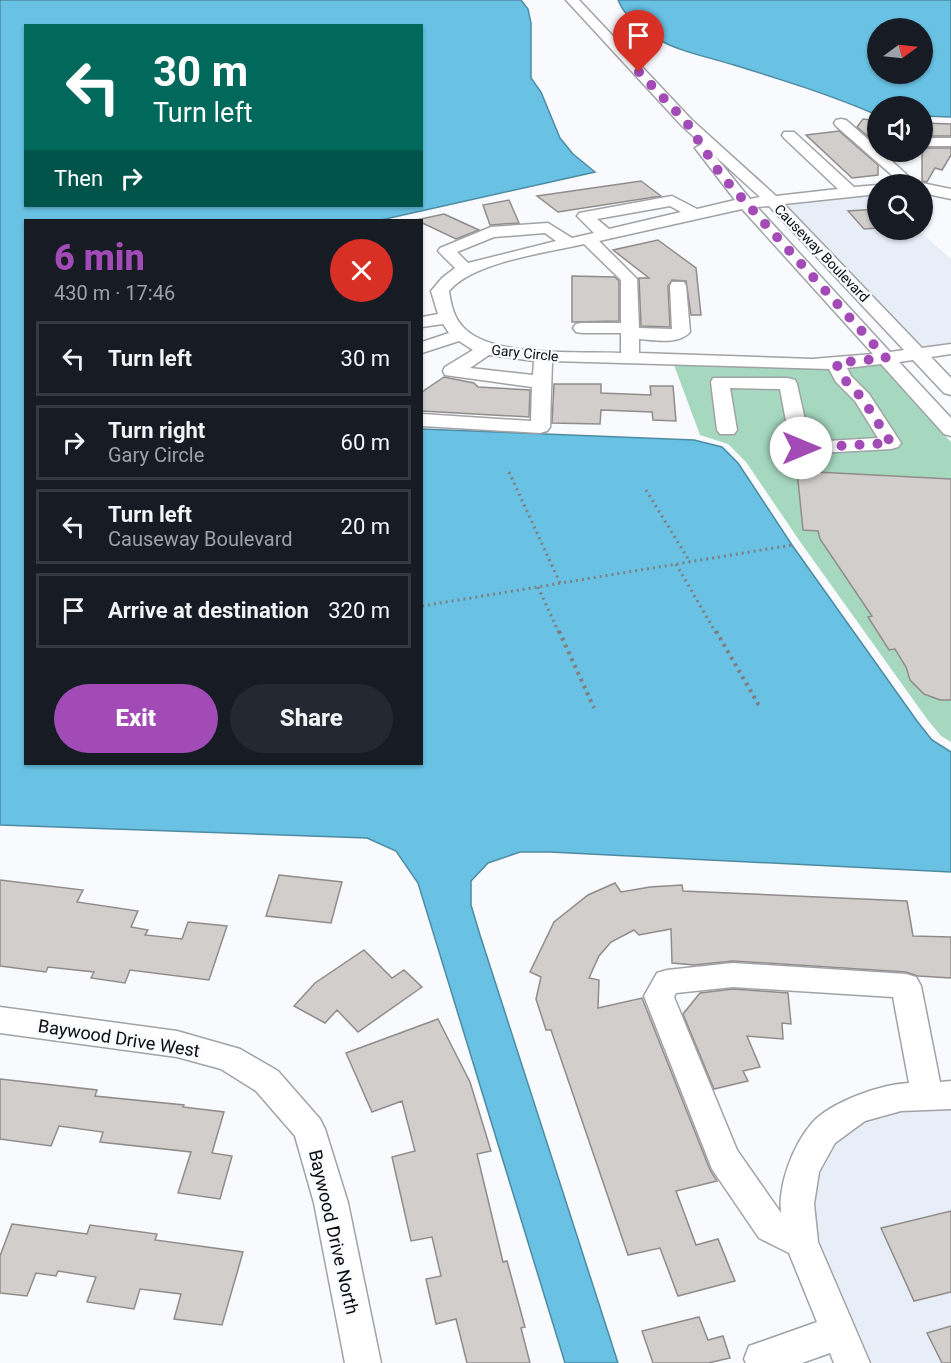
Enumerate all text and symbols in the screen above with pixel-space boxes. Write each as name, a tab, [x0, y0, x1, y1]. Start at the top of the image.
pin	[613, 10, 664, 72]
north arrow	[867, 18, 933, 84]
map controls	[867, 18, 933, 240]
icon: arrive	[622, 19, 655, 52]
text: 30 m	[153, 47, 248, 96]
icon: left	[54, 48, 132, 126]
button: sound	[867, 96, 933, 162]
text: Turn left	[153, 97, 253, 129]
icon: right	[115, 162, 148, 195]
text: Then	[54, 166, 103, 191]
button: search	[867, 174, 933, 240]
street label: Causeway Boulevard	[771, 201, 873, 305]
text: 6 min	[54, 237, 145, 279]
button: close	[330, 239, 393, 302]
text: 430 m · 17:46	[54, 281, 175, 305]
icon: left	[57, 342, 90, 375]
street label: Gary Circle	[491, 342, 559, 364]
text: Turn left	[108, 346, 192, 371]
text: 30 m	[341, 346, 390, 371]
position arrow	[769, 416, 833, 480]
text: Turn right	[108, 418, 205, 443]
icon: right	[57, 426, 90, 459]
text: 60 m	[341, 430, 390, 455]
text: Gary Circle	[108, 443, 204, 467]
text: Turn left	[108, 502, 192, 527]
icon: left	[57, 510, 90, 543]
text: 20 m	[341, 514, 390, 539]
text: Causeway Boulevard	[108, 527, 293, 551]
icon: arrive	[57, 594, 90, 627]
text: Arrive at destination	[108, 598, 309, 623]
text: 320 m	[328, 598, 390, 623]
button: Exit	[54, 684, 218, 753]
button: Share	[230, 684, 393, 753]
street label: Baywood Drive West	[37, 1015, 201, 1061]
street label: Baywood Drive North	[305, 1148, 363, 1316]

